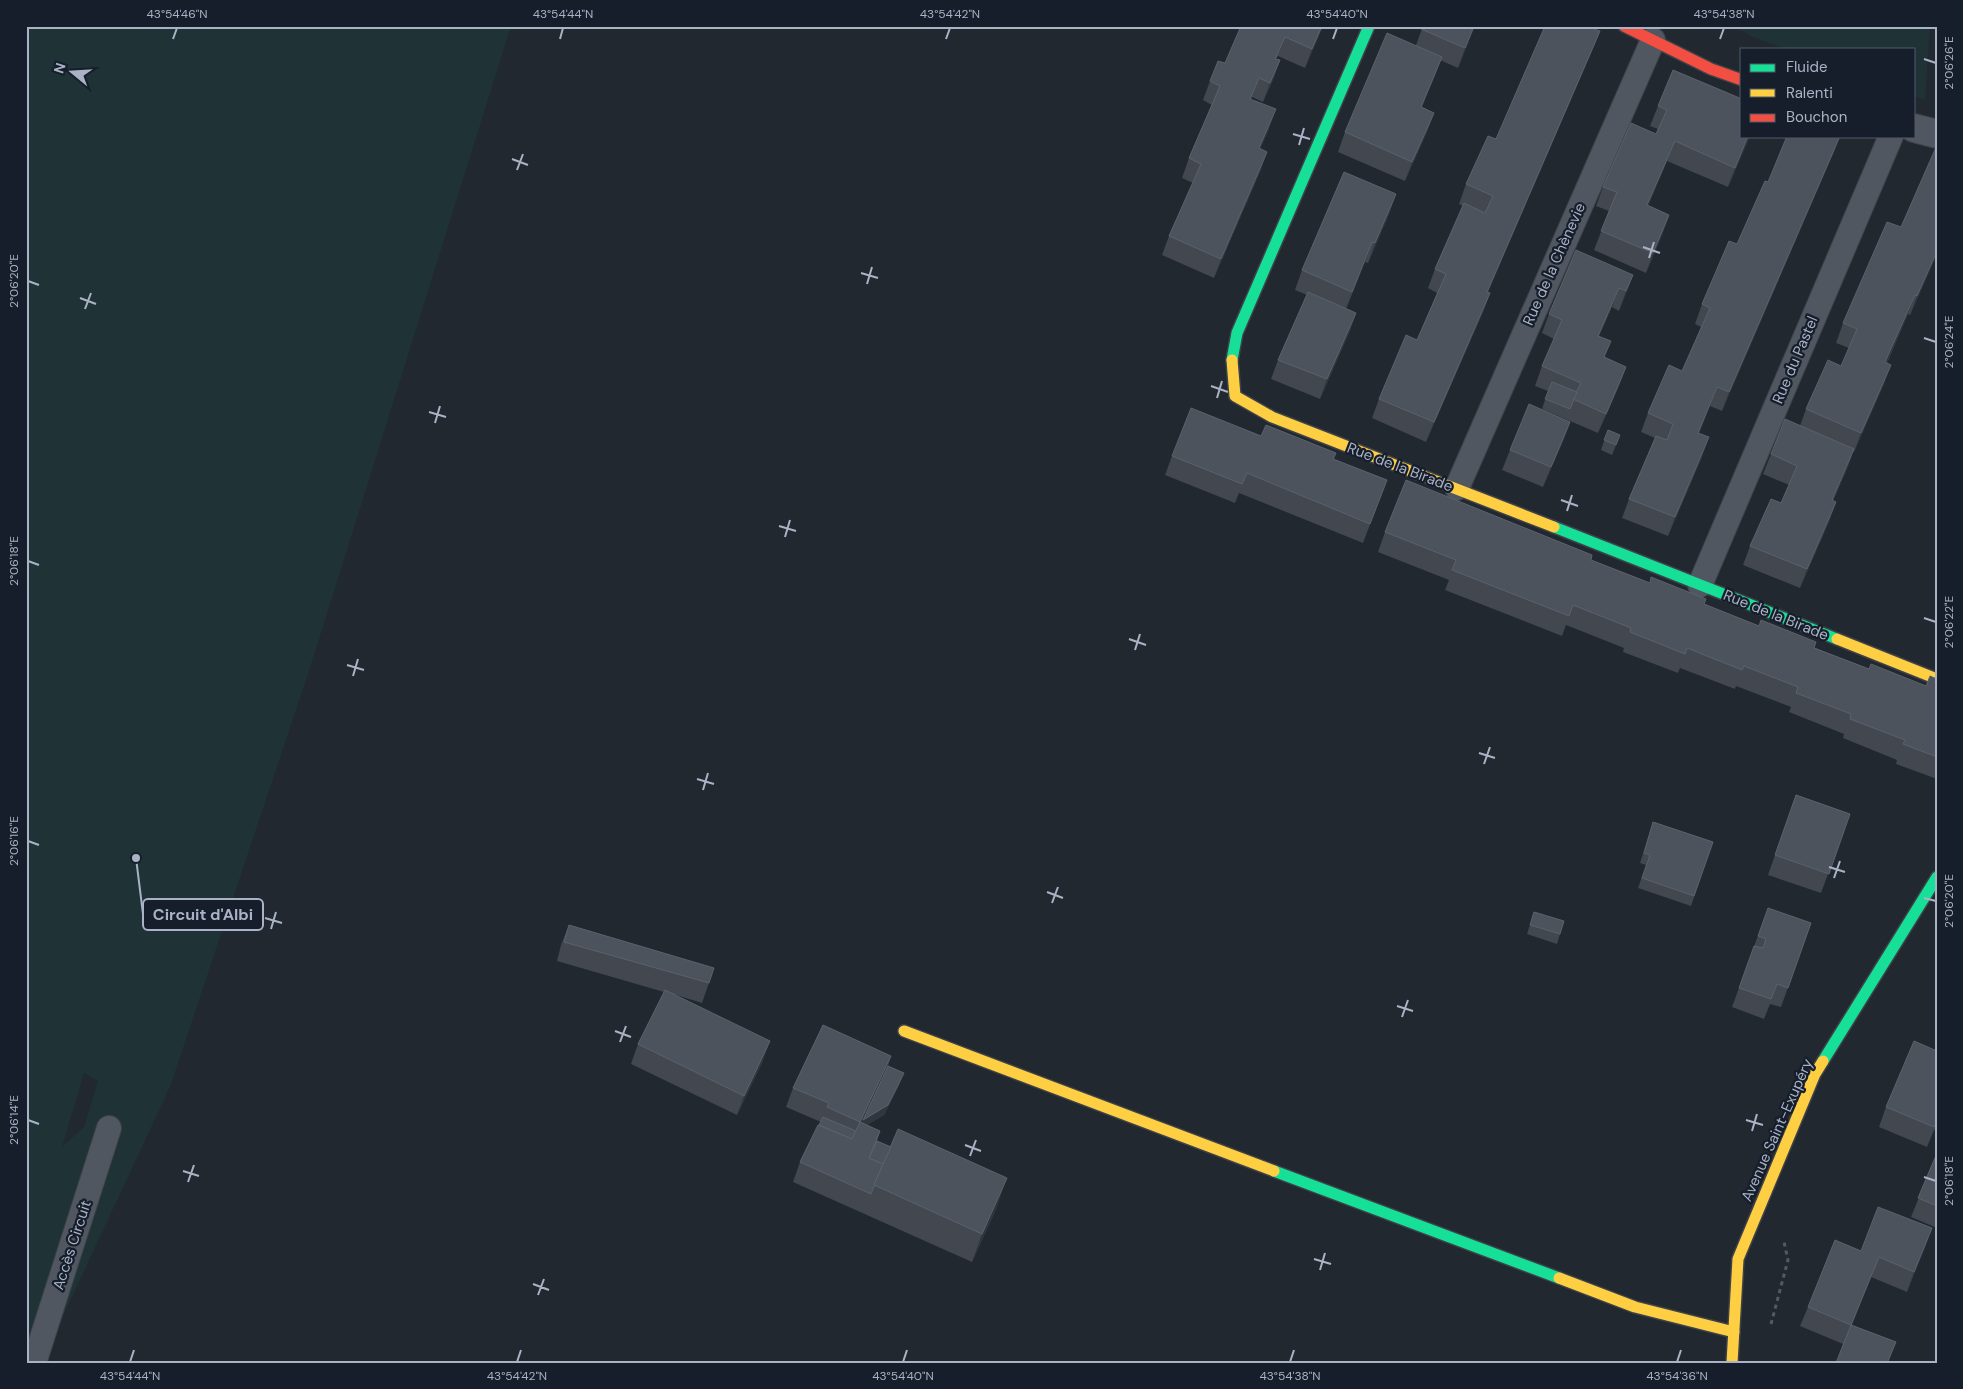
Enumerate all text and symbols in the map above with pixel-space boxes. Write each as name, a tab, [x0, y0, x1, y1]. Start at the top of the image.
text: 43°54'46"N	[147, 6, 207, 22]
text: 43°54'44"N	[533, 6, 593, 22]
text: 43°54'42"N	[920, 6, 980, 22]
text: 43°54'40"N	[1306, 6, 1368, 22]
text: 43°54'38"N	[1693, 6, 1755, 22]
text: 2°06'26"E	[1941, 36, 1957, 90]
north arrow	[48, 48, 98, 98]
legend	[1740, 48, 1916, 138]
text: Fluide	[1786, 57, 1828, 77]
text: N	[49, 60, 70, 76]
text: Ralenti	[1786, 83, 1833, 103]
text: Bouchon	[1786, 107, 1847, 127]
street label: Rue de la Chènevie	[1518, 200, 1590, 328]
text: 2°06'20"E	[6, 254, 22, 308]
street label: Rue du Pastel	[1768, 313, 1822, 407]
text: 2°06'24"E	[1941, 315, 1957, 368]
street label: Rue de la Birade	[1344, 438, 1456, 496]
text: 2°06'18"E	[6, 536, 22, 586]
street label: Rue de la Birade	[1720, 585, 1832, 645]
text: 2°06'22"E	[1941, 595, 1957, 648]
text: 2°06'16"E	[6, 816, 22, 866]
text: 2°06'20"E	[1941, 874, 1957, 928]
callout: Circuit d'Albi	[143, 899, 263, 930]
text: Circuit d'Albi	[153, 904, 253, 925]
street label: Avenue Saint-Exupéry	[1736, 1055, 1818, 1205]
text: 2°06'14"E	[6, 1095, 22, 1145]
text: 2°06'18"E	[1941, 1156, 1957, 1206]
street label: Accès Circuit	[48, 1198, 96, 1292]
text: 43°54'44"N	[100, 1368, 160, 1384]
text: 43°54'42"N	[487, 1368, 547, 1384]
text: 43°54'40"N	[872, 1368, 934, 1384]
text: 43°54'38"N	[1259, 1368, 1321, 1384]
text: 43°54'36"N	[1646, 1368, 1708, 1384]

